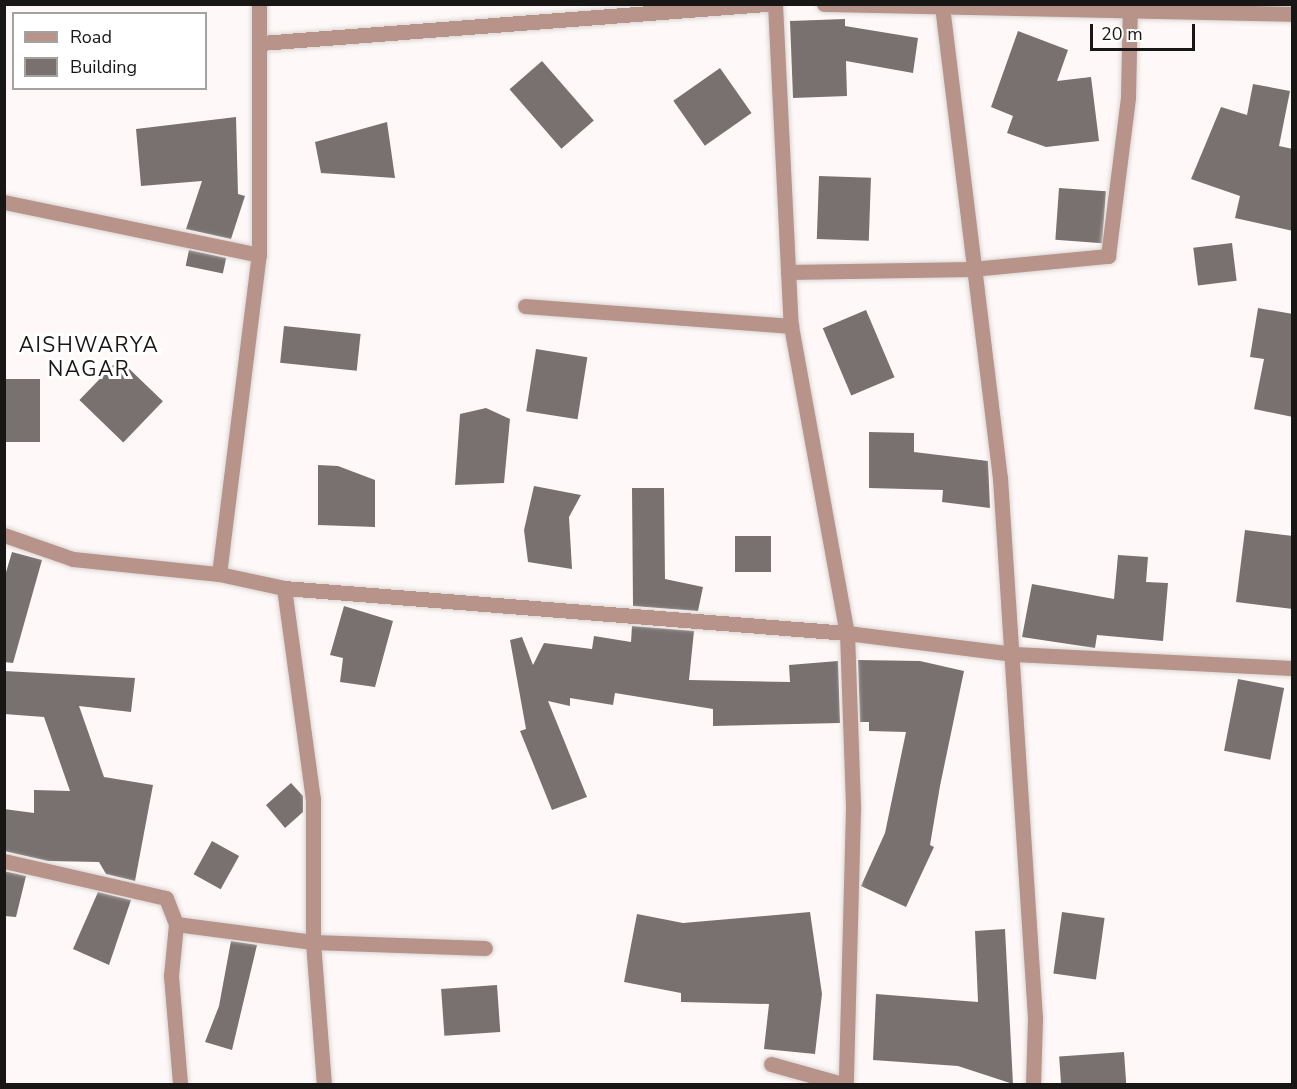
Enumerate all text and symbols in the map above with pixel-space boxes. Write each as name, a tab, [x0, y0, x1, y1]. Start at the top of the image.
legend	[12, 12, 207, 90]
scale bar	[1093, 12, 1198, 50]
text: 20 m	[1101, 22, 1143, 46]
text: Road	[70, 25, 112, 49]
text: Building	[70, 55, 137, 79]
district label: AISHWARYA NAGAR	[19, 332, 159, 382]

